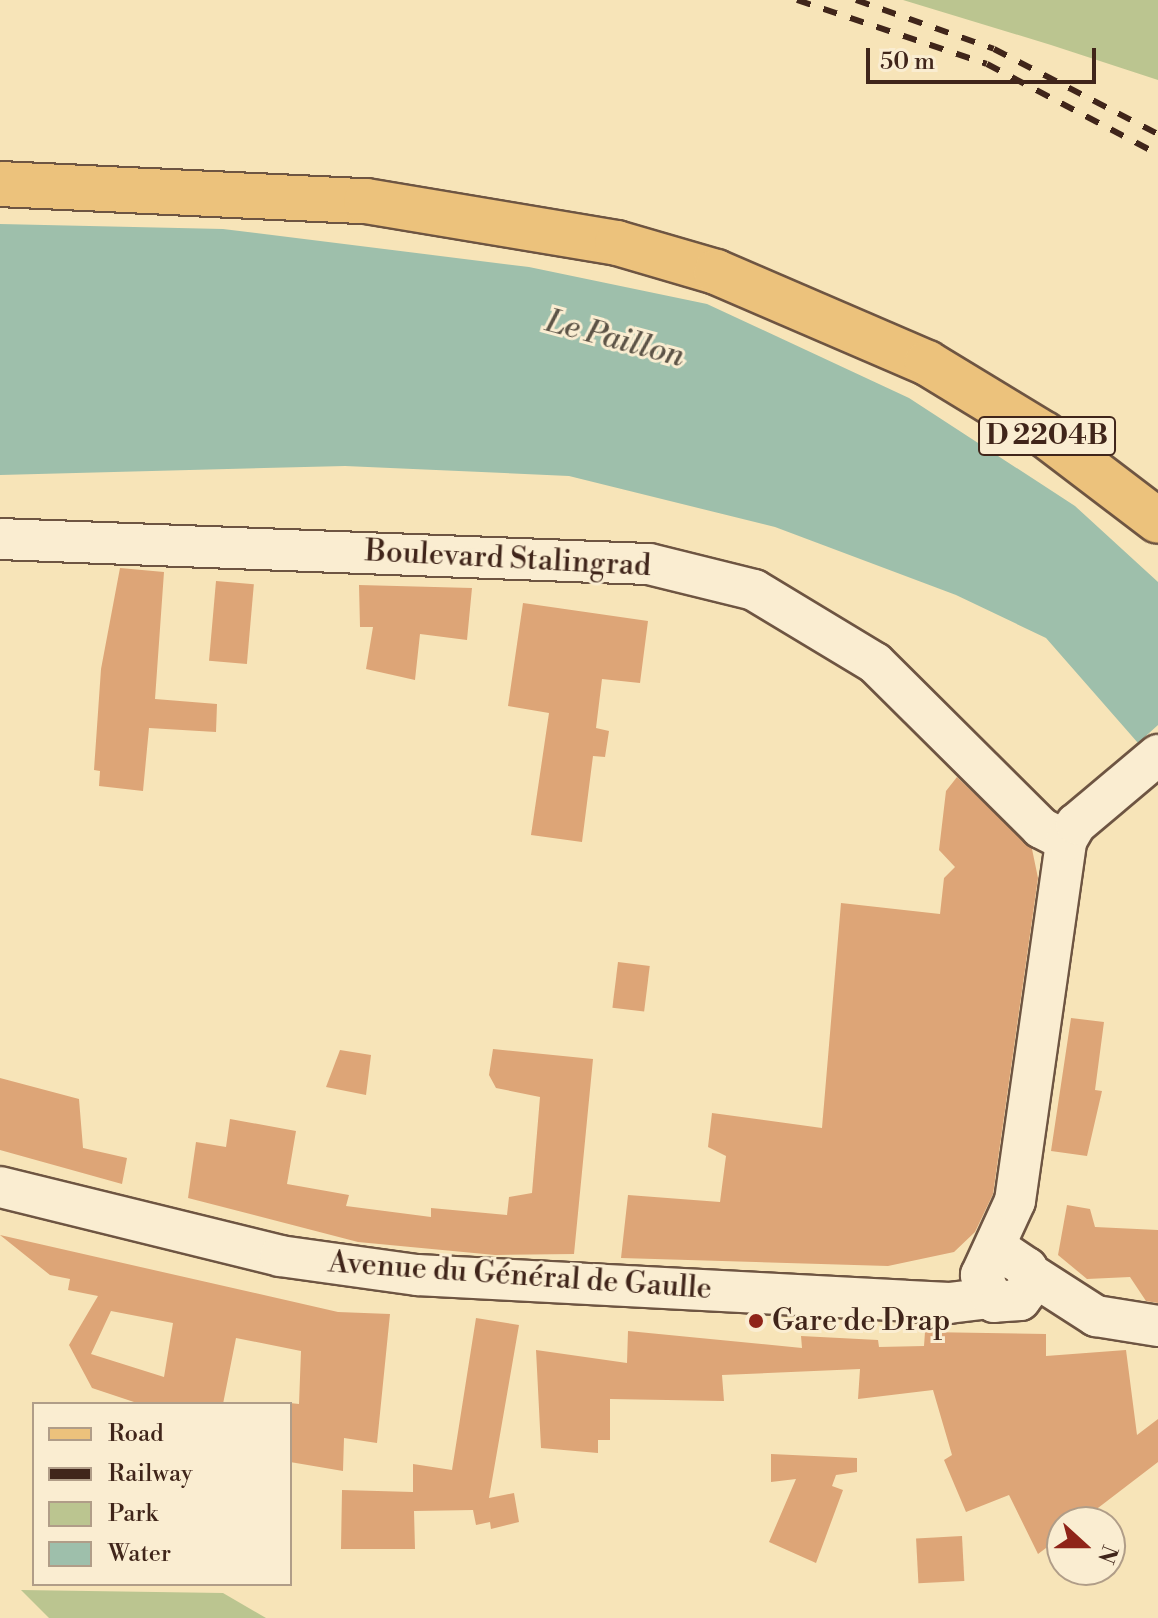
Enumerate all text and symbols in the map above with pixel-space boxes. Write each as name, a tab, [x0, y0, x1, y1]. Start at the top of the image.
scale bar	[870, 32, 1100, 82]
text: 50 m	[880, 47, 935, 77]
water label: Le Paillon	[541, 302, 689, 376]
road number: D 2204B	[977, 412, 1117, 460]
street label: Boulevard Stalingrad	[364, 534, 652, 584]
street label: Avenue du Général de Gaulle	[327, 1245, 713, 1307]
place label: Gare de Drap	[772, 1303, 950, 1339]
marker: Gare de Drap	[747, 1312, 765, 1330]
legend	[32, 1402, 292, 1586]
text: Road	[108, 1419, 164, 1449]
text: Railway	[108, 1459, 193, 1489]
text: Park	[108, 1499, 158, 1529]
north arrow	[1046, 1506, 1126, 1586]
text: Water	[108, 1539, 171, 1569]
text: N	[1091, 1541, 1123, 1567]

